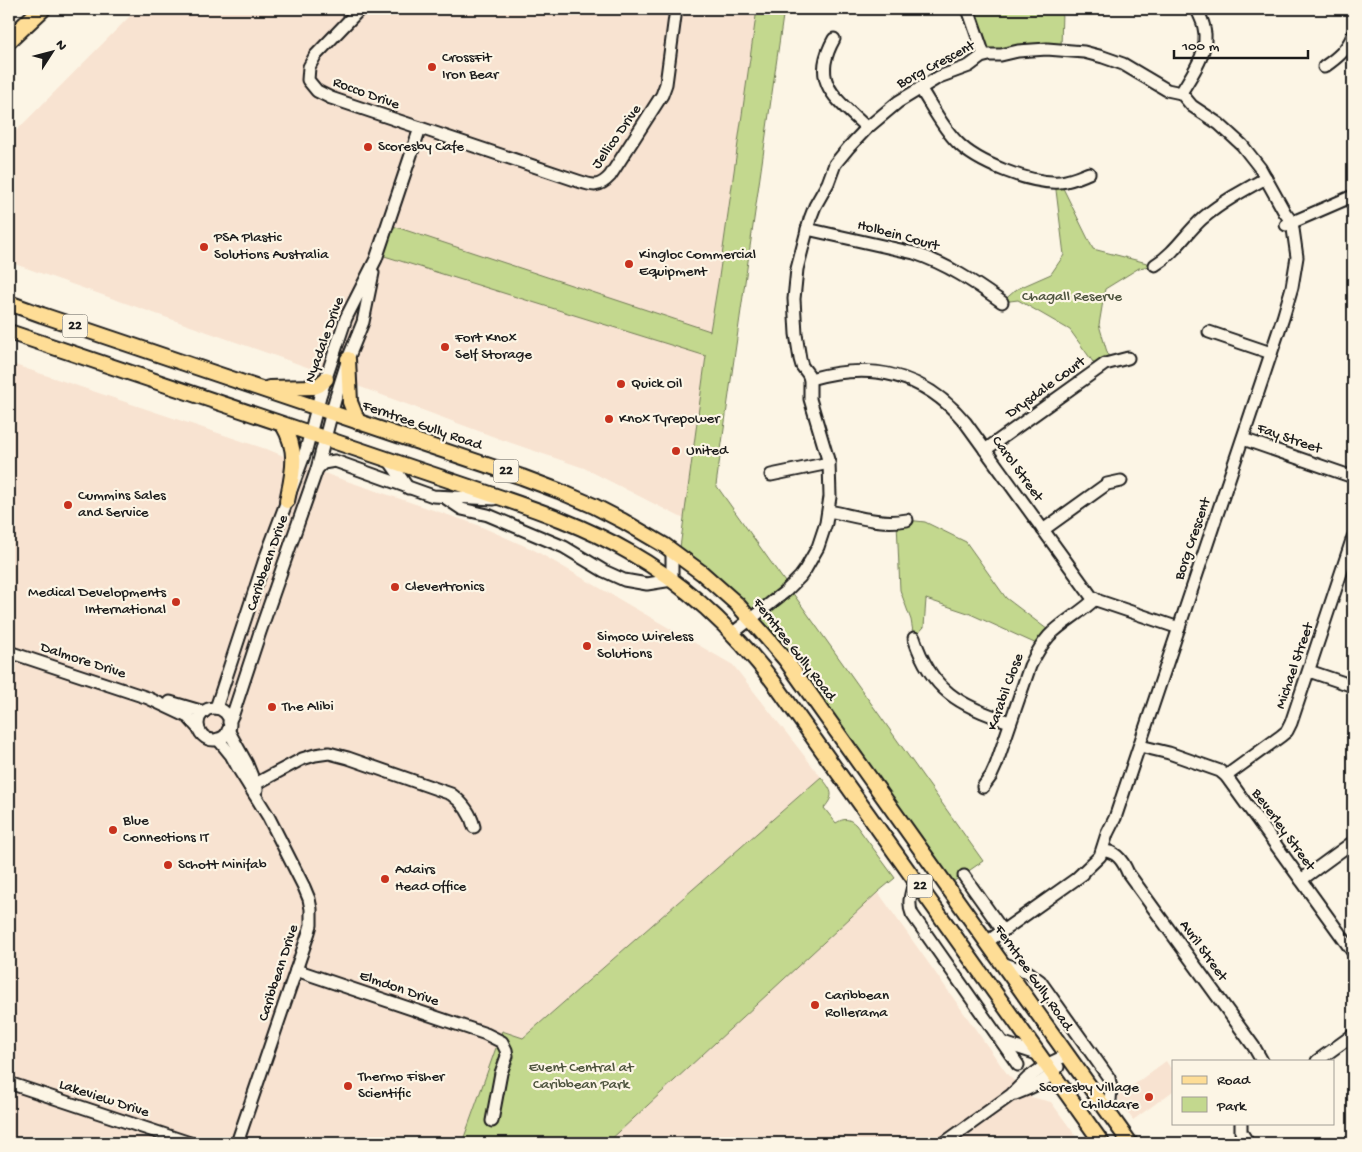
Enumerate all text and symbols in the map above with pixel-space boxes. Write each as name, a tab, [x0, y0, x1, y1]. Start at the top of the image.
north arrow	[28, 28, 78, 78]
scale bar	[1174, 28, 1308, 60]
street label: Borg Crescent	[893, 36, 980, 94]
text: N	[51, 37, 70, 55]
text: 100 m	[1181, 38, 1220, 56]
place label: CrossFit Iron Bear	[442, 49, 500, 84]
marker: CrossFit Iron Bear	[426, 61, 438, 73]
street label: Rocco Drive	[330, 74, 402, 114]
street label: Jellico Drive	[588, 101, 646, 173]
place label: Scoresby Cafe	[378, 138, 464, 156]
marker: Scoresby Cafe	[362, 141, 374, 153]
street label: Holbein Court	[855, 216, 943, 256]
place label: PSA Plastic Solutions Australia	[213, 229, 329, 264]
marker: PSA Plastic Solutions Australia	[198, 241, 210, 253]
place label: Kingloc Commercial Equipment	[639, 246, 756, 281]
marker: Kingloc Commercial Equipment	[623, 258, 635, 270]
park label: Chagall Reserve	[1022, 288, 1122, 306]
street label: Nyadale Drive	[301, 294, 349, 385]
road number: 22	[62, 314, 88, 338]
place label: Fort Knox Self Storage	[454, 329, 532, 364]
marker: Fort Knox Self Storage	[439, 341, 451, 353]
street label: Drysdale Court	[1002, 352, 1091, 424]
place label: Quick Oil	[631, 375, 682, 393]
marker: Quick Oil	[615, 378, 627, 390]
street label: Ferntree Gully Road	[359, 397, 485, 455]
place label: Knox Tyrepower	[619, 410, 721, 428]
marker: Knox Tyrepower	[603, 413, 615, 425]
street label: Fay Street	[1253, 419, 1325, 459]
street label: Carol Street	[987, 433, 1048, 507]
place label: United	[686, 442, 729, 460]
marker: United	[670, 445, 682, 457]
road number: 22	[494, 460, 518, 482]
place label: Cummins Sales and Service	[78, 487, 166, 522]
street label: Borg Crescent	[1170, 494, 1216, 583]
marker: Cummins Sales and Service	[62, 499, 74, 511]
street label: Caribbean Drive	[243, 512, 293, 613]
place label: Clevertronics	[405, 578, 485, 596]
marker: Clevertronics	[389, 581, 401, 593]
place label: Medical Developments International	[28, 584, 166, 619]
street label: Ferntree Gully Road	[748, 594, 840, 706]
marker: Medical Developments International	[170, 596, 182, 608]
street label: Michael Street	[1272, 619, 1319, 711]
place label: Simoco Wireless Solutions	[597, 628, 694, 663]
street label: Dalmore Drive	[37, 638, 128, 683]
marker: Simoco Wireless Solutions	[581, 640, 593, 652]
street label: Karabil Close	[984, 651, 1028, 733]
place label: The Alibi	[281, 698, 334, 716]
marker: The Alibi	[266, 701, 278, 713]
street label: Beverley Street	[1247, 785, 1320, 876]
place label: Blue Connections IT	[122, 812, 210, 847]
marker: Blue Connections IT	[107, 824, 119, 836]
place label: Schott Minifab	[178, 856, 267, 874]
marker: Schott Minifab	[162, 859, 174, 871]
place label: Adairs Head Office	[395, 861, 467, 896]
marker: Adairs Head Office	[379, 873, 391, 885]
road number: 22	[908, 874, 932, 898]
street label: Avril Street	[1175, 917, 1232, 986]
street label: Ferntree Gully Road	[989, 921, 1077, 1035]
street label: Caribbean Drive	[255, 922, 303, 1023]
street label: Elmdon Drive	[357, 967, 442, 1011]
place label: Caribbean Rollerama	[825, 987, 889, 1022]
marker: Caribbean Rollerama	[809, 999, 821, 1011]
park label: Event Central at Caribbean Park	[529, 1059, 635, 1094]
legend	[1172, 1060, 1334, 1124]
place label: Thermo Fisher Scientific	[357, 1068, 446, 1103]
text: Road	[1217, 1072, 1251, 1090]
street label: Lakeview Drive	[57, 1076, 152, 1122]
place label: Scoresby Village Childcare	[1039, 1079, 1139, 1114]
marker: Thermo Fisher Scientific	[342, 1080, 354, 1092]
marker: Scoresby Village Childcare	[1143, 1091, 1155, 1103]
text: Park	[1216, 1098, 1247, 1116]

